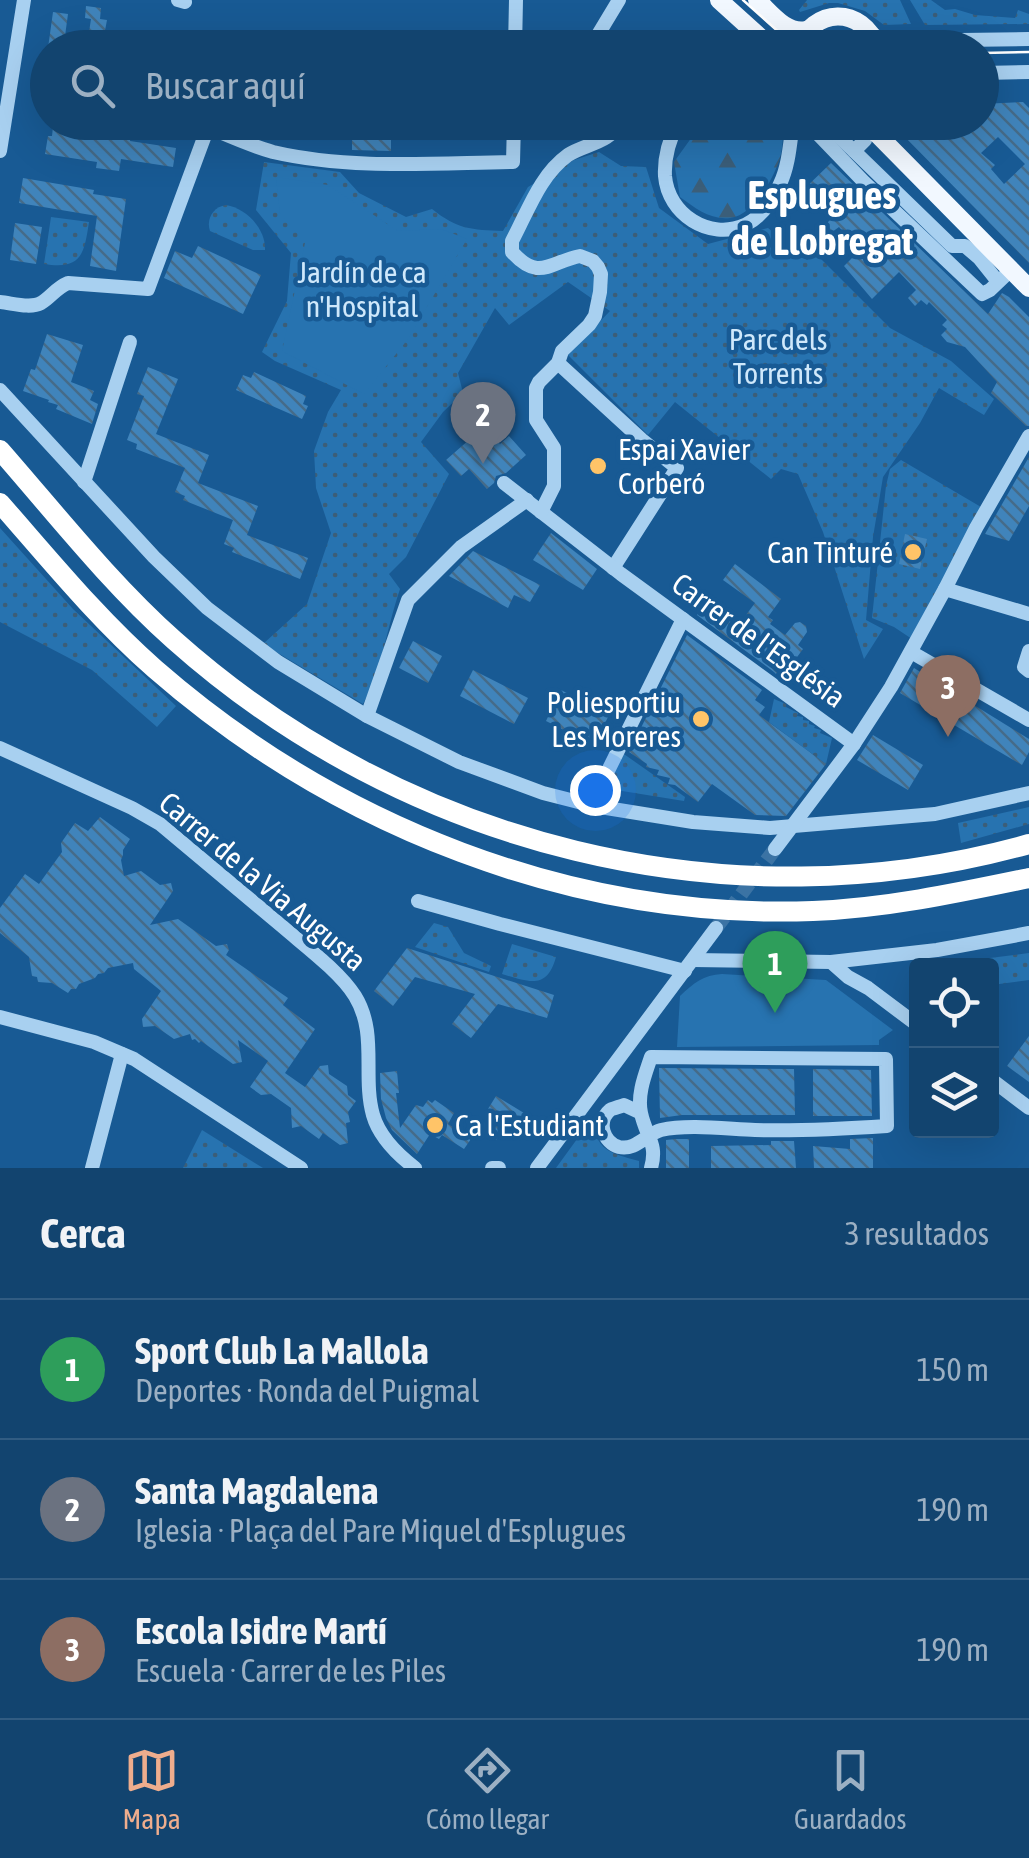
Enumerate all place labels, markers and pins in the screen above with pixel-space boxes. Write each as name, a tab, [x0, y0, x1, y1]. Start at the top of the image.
pin: 2	[450, 382, 516, 464]
place label: Espai Xavier Corberó	[618, 432, 751, 500]
marker: Espai Xavier Corberó	[587, 455, 609, 477]
place label: Can Tinturé	[767, 535, 893, 569]
marker: Can Tinturé	[902, 541, 924, 563]
pin: 3	[916, 654, 980, 737]
place label: Poliesportiu Les Moreres	[547, 685, 681, 753]
marker: Poliesportiu Les Moreres	[690, 708, 712, 730]
pin: 1	[742, 930, 808, 1013]
place label: Ca l'Estudiant	[455, 1108, 604, 1142]
marker: Ca l'Estudiant	[424, 1114, 446, 1136]

